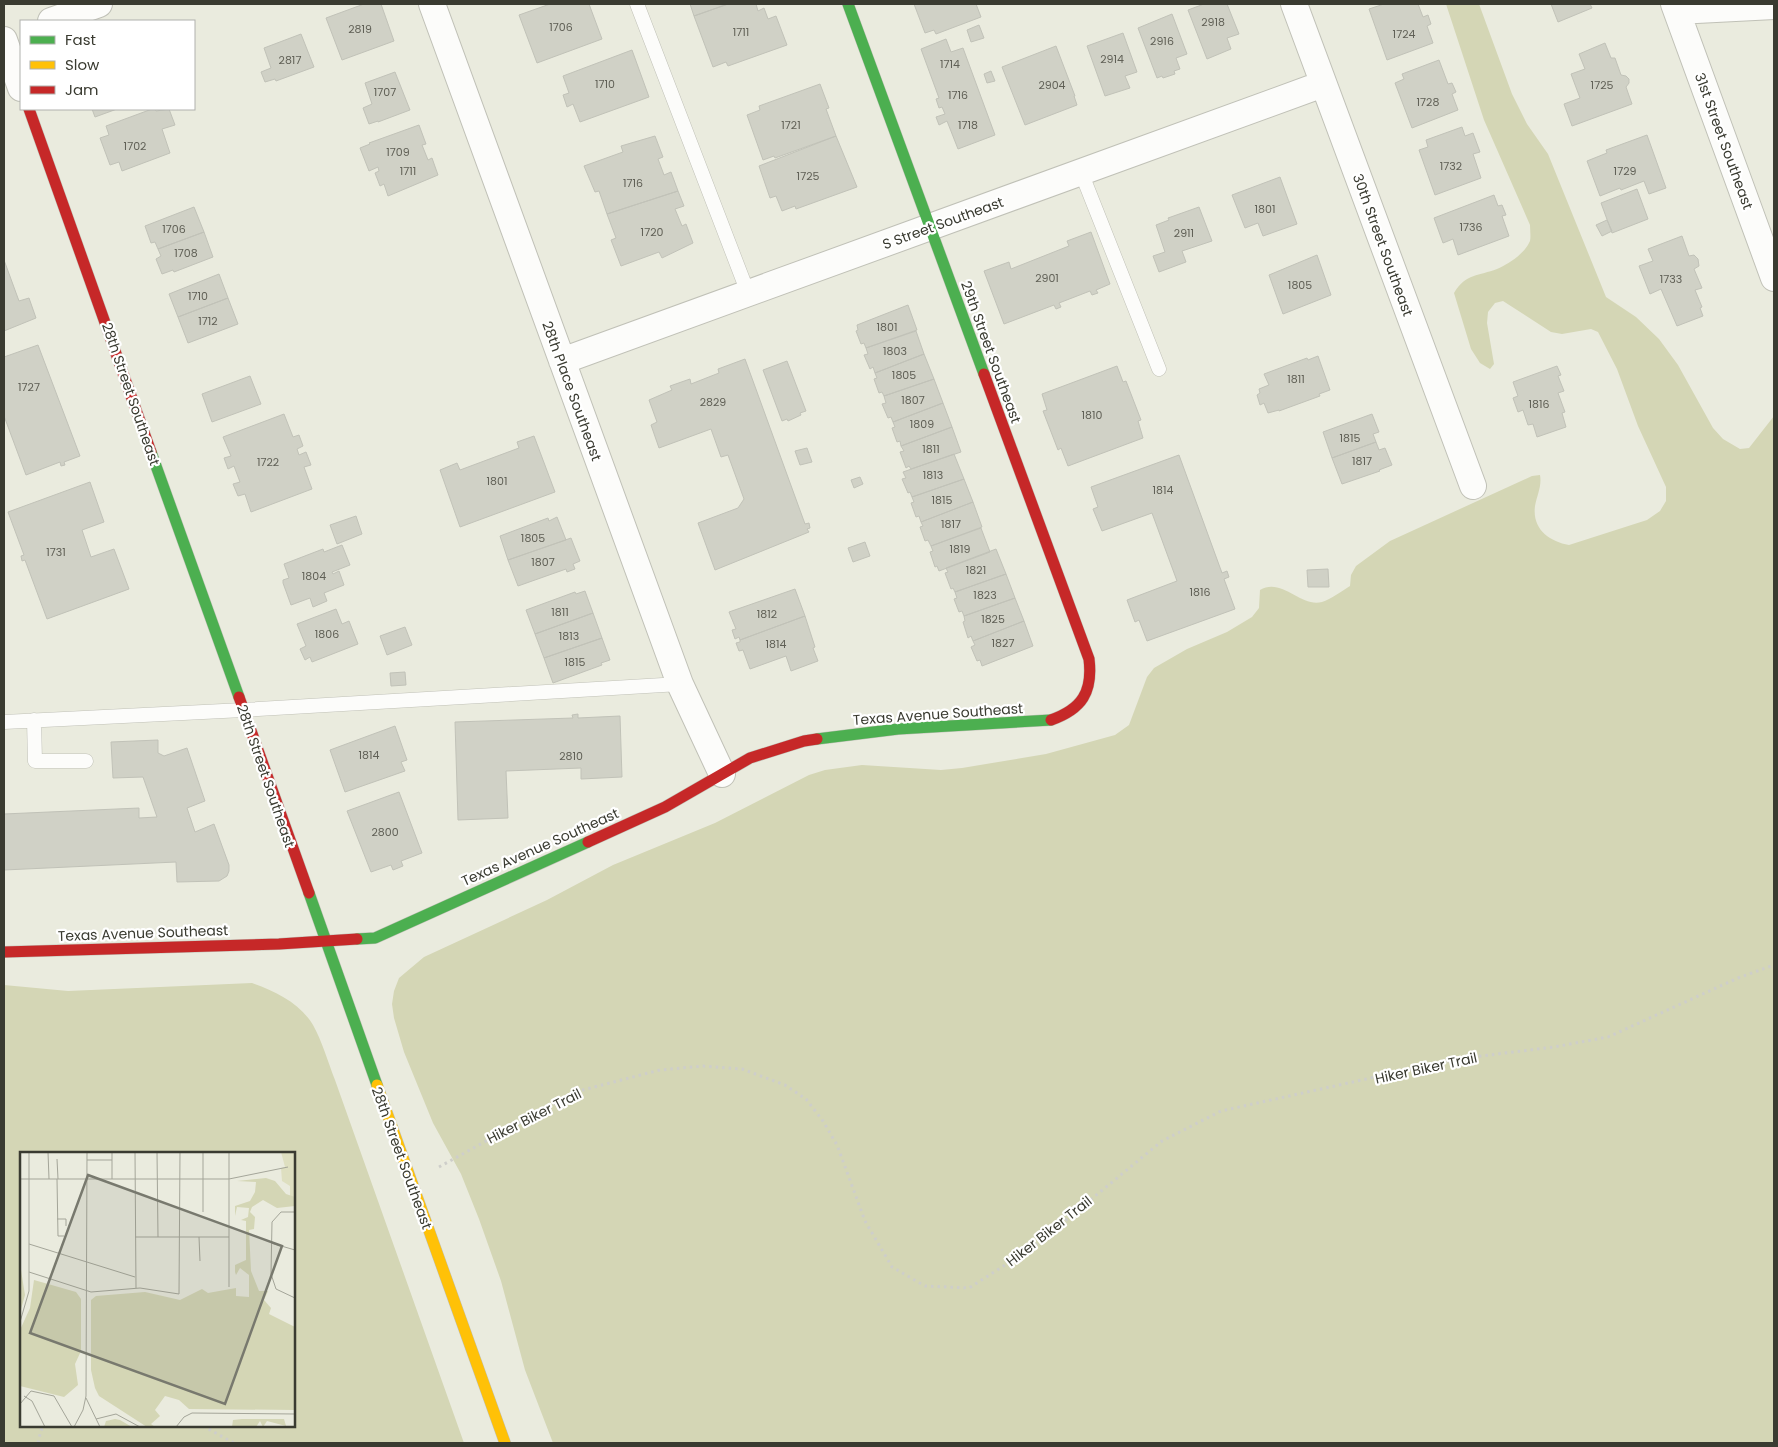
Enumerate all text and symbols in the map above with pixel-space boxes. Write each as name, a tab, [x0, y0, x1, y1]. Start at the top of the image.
house number: 2918	[1201, 14, 1225, 30]
house number: 1706	[549, 19, 573, 35]
legend	[20, 20, 195, 110]
house number: 2819	[348, 21, 372, 37]
house number: 1711	[733, 24, 749, 40]
house number: 1724	[1393, 26, 1415, 42]
text: Fast	[65, 29, 96, 50]
house number: 2916	[1150, 33, 1174, 49]
house number: 2914	[1100, 51, 1124, 67]
house number: 2817	[279, 52, 301, 68]
text: Slow	[65, 54, 100, 75]
house number: 1714	[940, 56, 960, 72]
street label: 31st Street Southeast	[1690, 70, 1758, 212]
house number: 1710	[595, 76, 615, 92]
house number: 2904	[1038, 77, 1066, 93]
house number: 1725	[1591, 77, 1613, 93]
text: Jam	[65, 79, 99, 100]
house number: 1707	[374, 84, 396, 100]
house number: 1716	[948, 87, 968, 103]
house number: 1728	[1417, 94, 1439, 110]
house number: 1721	[781, 117, 801, 133]
house number: 1718	[958, 117, 978, 133]
house number: 1702	[124, 138, 146, 154]
house number: 1709	[386, 144, 410, 160]
house number: 1732	[1440, 158, 1462, 174]
house number: 1711	[400, 163, 416, 179]
house number: 1729	[1614, 163, 1636, 179]
house number: 1725	[797, 168, 819, 184]
street label: 30th Street Southeast	[1348, 171, 1418, 319]
house number: 1716	[623, 175, 643, 191]
street label: S Street Southeast	[880, 192, 1006, 254]
house number: 1801	[1255, 201, 1275, 217]
house number: 1736	[1460, 219, 1483, 235]
house number: 1706	[162, 221, 186, 237]
house number: 1720	[641, 224, 663, 240]
house number: 2911	[1174, 225, 1194, 241]
house number: 1708	[174, 245, 198, 261]
house number: 2901	[1035, 270, 1059, 286]
house number: 1733	[1660, 271, 1682, 287]
house number: 1805	[1288, 277, 1312, 293]
street label: 29th Street Southeast	[956, 278, 1026, 426]
house number: 1710	[188, 288, 208, 304]
house number: 1712	[198, 313, 218, 329]
street label: 28th Place Southeast	[537, 318, 607, 464]
house number: 1801	[877, 319, 897, 335]
street label: 28th Street Southeast	[97, 320, 165, 468]
house number: 1803	[883, 343, 907, 359]
house number: 1805	[892, 367, 916, 383]
house number: 1811	[1287, 371, 1305, 387]
house number: 1727	[18, 379, 40, 395]
house number: 1807	[901, 392, 925, 408]
house number: 2829	[700, 394, 726, 410]
house number: 1816	[1529, 396, 1549, 412]
house number: 1810	[1082, 407, 1103, 423]
house number: 1809	[910, 416, 934, 432]
house number: 1815	[1340, 430, 1361, 446]
house number: 1811	[922, 441, 940, 457]
house number: 1817	[1352, 453, 1372, 469]
house number: 1722	[257, 454, 279, 470]
house number: 1813	[923, 467, 943, 483]
house number: 1801	[487, 473, 507, 489]
house number: 1814	[1153, 482, 1174, 498]
house number: 1815	[932, 492, 953, 508]
house number: 1817	[941, 516, 961, 532]
house number: 1805	[521, 530, 545, 546]
house number: 1819	[950, 541, 971, 557]
house number: 1731	[46, 544, 66, 560]
house number: 1807	[531, 554, 555, 570]
house number: 1821	[966, 562, 986, 578]
house number: 1804	[302, 568, 326, 584]
house number: 1816	[1190, 584, 1210, 600]
house number: 1823	[973, 587, 997, 603]
house number: 1811	[551, 604, 569, 620]
house number: 1812	[757, 606, 777, 622]
house number: 1825	[981, 611, 1005, 627]
house number: 1806	[315, 626, 339, 642]
house number: 1813	[559, 628, 579, 644]
house number: 1827	[992, 635, 1014, 651]
house number: 1814	[766, 636, 787, 652]
house number: 1815	[565, 654, 586, 670]
street label: Texas Avenue Southeast	[852, 698, 1024, 730]
street label: 28th Street Southeast	[232, 702, 300, 850]
house number: 1814	[359, 747, 380, 763]
house number: 2810	[559, 748, 583, 764]
street label: Texas Avenue Southeast	[458, 803, 622, 891]
house number: 2800	[371, 824, 399, 840]
street label: Texas Avenue Southeast	[57, 920, 229, 946]
street label: Hiker Biker Trail	[1373, 1047, 1479, 1089]
street label: Hiker Biker Trail	[483, 1083, 585, 1149]
street label: 28th Street Southeast	[367, 1084, 437, 1232]
inset map	[20, 1152, 295, 1427]
street label: Hiker Biker Trail	[1002, 1191, 1096, 1271]

